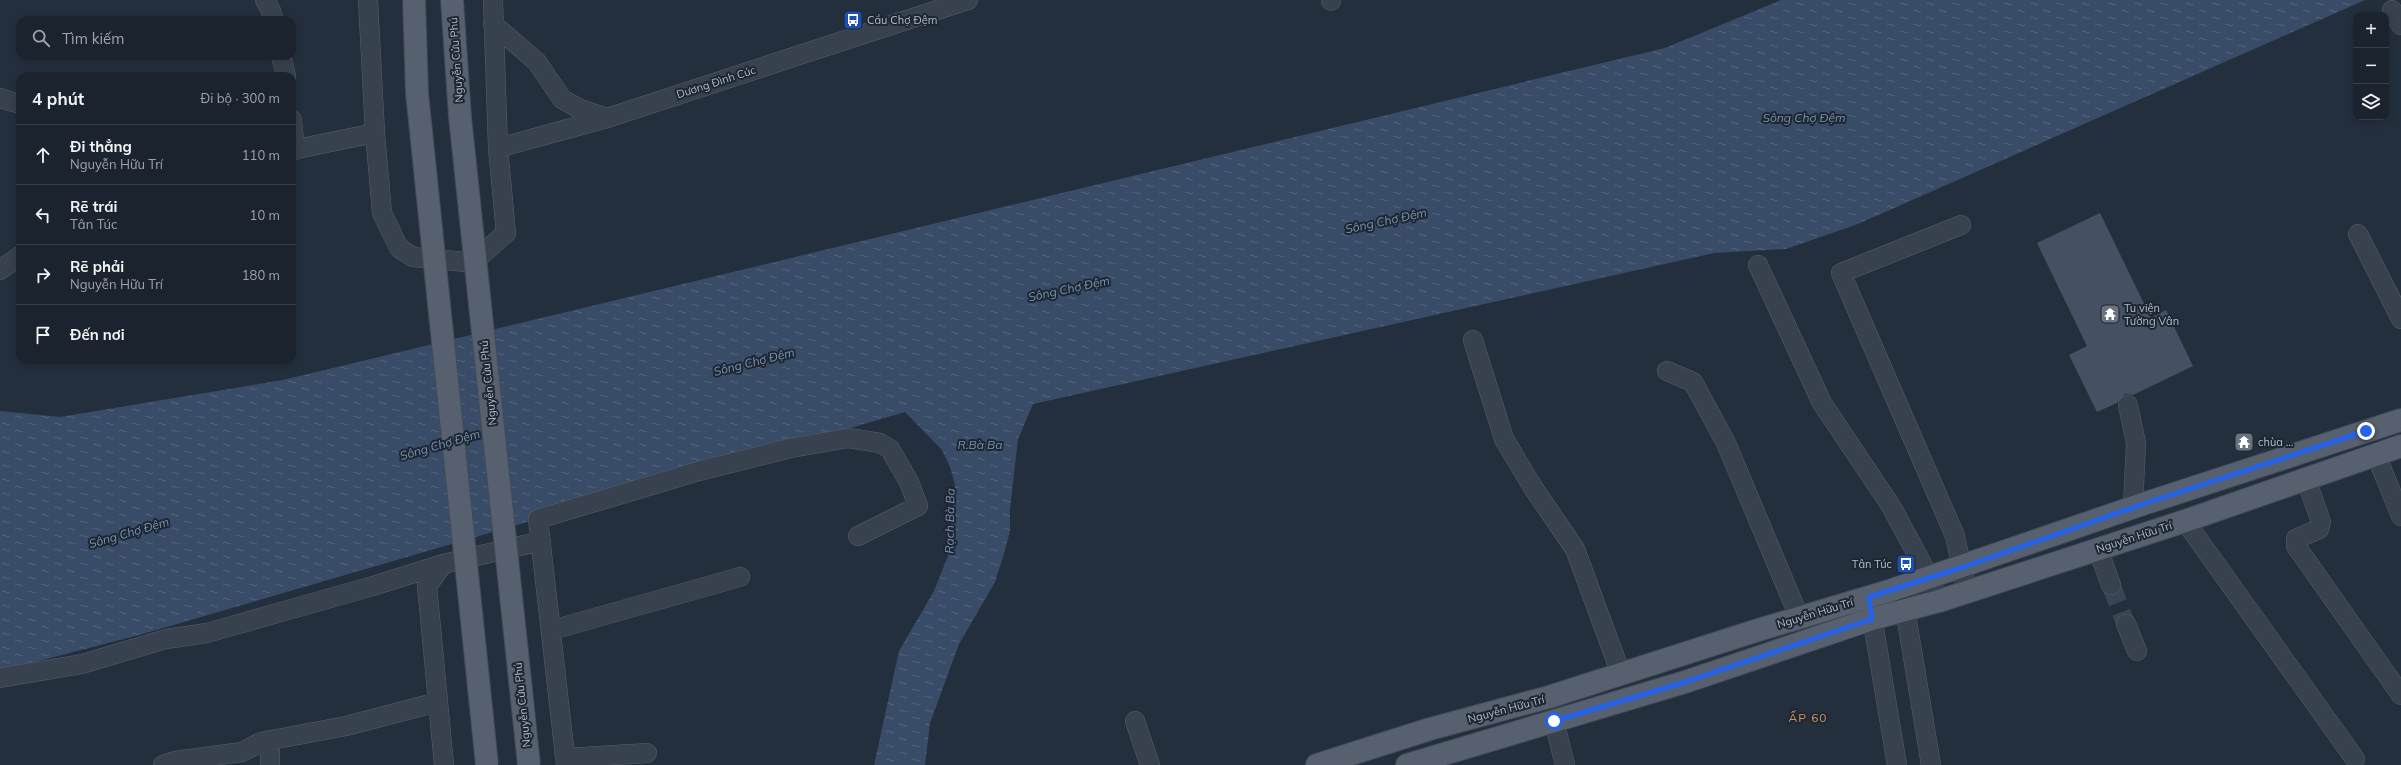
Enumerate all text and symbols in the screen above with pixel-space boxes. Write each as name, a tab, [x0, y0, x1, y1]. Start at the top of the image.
bus stop icon: Cầu Chợ Đệm	[842, 9, 864, 31]
map controls	[2353, 12, 2389, 120]
button: +	[2353, 12, 2389, 48]
place label: Cầu Chợ Đệm	[867, 13, 937, 27]
search box	[16, 16, 296, 60]
street label: Nguyễn Cửu Phú	[446, 17, 466, 103]
icon: search	[30, 27, 52, 49]
text: Tìm kiếm	[62, 29, 124, 48]
button: −	[2353, 48, 2389, 84]
street label: Dương Đình Cúc	[675, 62, 758, 101]
button: layers	[2353, 84, 2389, 120]
text: 4 phút	[32, 88, 84, 109]
text: Đi bộ · 300 m	[201, 90, 280, 106]
water label: Sông Chợ Đệm	[1763, 110, 1845, 125]
text: Đi thẳng	[70, 137, 132, 156]
icon: ahead	[32, 144, 54, 166]
text: 110 m	[242, 147, 280, 163]
text: Nguyễn Hữu Trí	[70, 156, 163, 172]
text: Rẽ trái	[70, 197, 117, 216]
icon: left	[32, 204, 54, 226]
water label: Sông Chợ Đệm	[1344, 205, 1428, 236]
text: 10 m	[250, 207, 280, 223]
text: Tân Túc	[70, 216, 118, 232]
text: Rẽ phải	[70, 257, 124, 276]
icon: right	[32, 264, 54, 286]
text: 180 m	[242, 267, 280, 283]
water label: Sông Chợ Đệm	[1027, 273, 1111, 304]
text: Nguyễn Hữu Trí	[70, 276, 163, 292]
place label: Tu viện Tường Vân	[2124, 301, 2179, 328]
temple icon: Tu viện Tường Vân	[2099, 303, 2121, 325]
icon: arrive	[32, 324, 54, 346]
text: Đến nơi	[70, 325, 125, 344]
street label: Nguyễn Cửu Phú	[477, 340, 499, 426]
water label: Sông Chợ Đệm	[712, 344, 796, 379]
route end	[2357, 422, 2375, 440]
water label: Sông Chợ Đệm	[398, 426, 482, 463]
temple icon: chùa …	[2233, 431, 2255, 453]
place label: chùa …	[2258, 435, 2293, 449]
water label: R.Bà Ba	[958, 437, 1002, 452]
water label: Rạch Bà Ba	[941, 488, 958, 554]
water label: Sông Chợ Đệm	[87, 514, 171, 551]
street label: Nguyễn Hữu Trí	[2094, 518, 2175, 556]
bus stop icon: Tân Túc	[1895, 553, 1917, 575]
place label: Tân Túc	[1852, 557, 1893, 571]
street label: Nguyễn Hữu Trí	[1775, 594, 1856, 631]
street label: Nguyễn Cửu Phú	[511, 662, 533, 748]
street label: Nguyễn Hữu Trí	[1466, 692, 1547, 726]
district label: ẤP 60	[1788, 710, 1828, 725]
route start	[1545, 712, 1563, 730]

